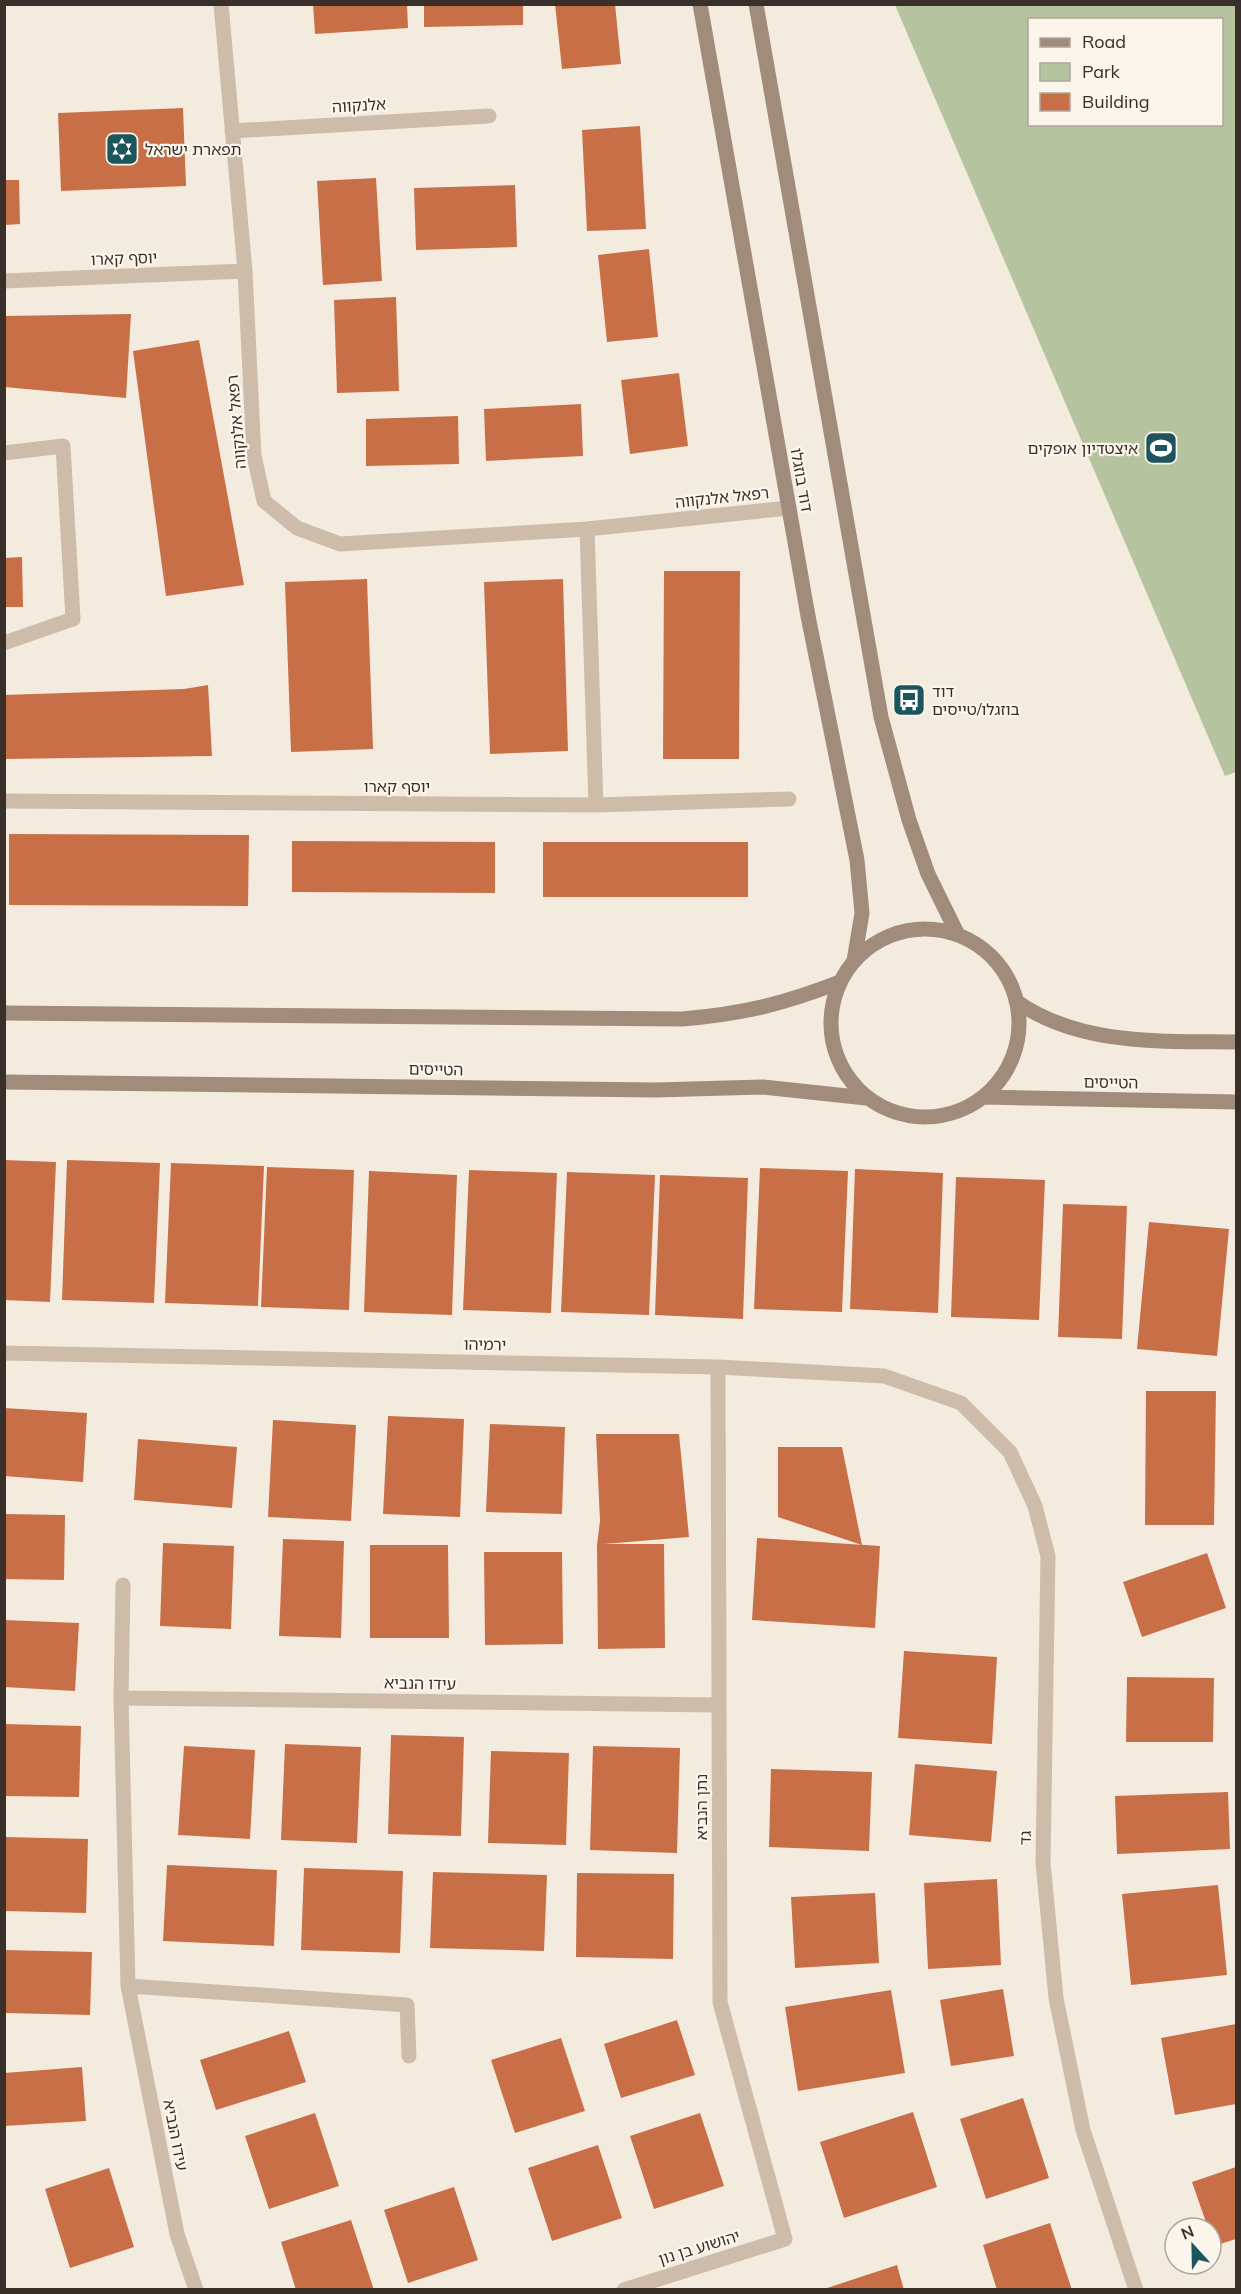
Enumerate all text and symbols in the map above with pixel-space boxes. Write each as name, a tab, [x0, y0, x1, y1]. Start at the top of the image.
legend	[1028, 18, 1223, 126]
text: Road	[1082, 30, 1126, 53]
text: Park	[1082, 60, 1121, 83]
text: Building	[1082, 90, 1150, 113]
street label: אלנקווה	[331, 94, 387, 116]
synagogue icon: תפארת ישראל	[104, 131, 140, 167]
place label: תפארת ישראל	[145, 139, 241, 159]
street label: יוסף קארו	[90, 247, 158, 269]
street label: רפאל אלנקווה	[222, 374, 250, 470]
sports icon: איצטדיון אופקים	[1143, 430, 1179, 466]
place label: איצטדיון אופקים	[1028, 438, 1138, 458]
street label: דוד בוזגלו	[787, 447, 818, 514]
street label: רפאל אלנקווה	[674, 482, 770, 512]
place label: דוד בוזגלו/טייסים	[932, 681, 1020, 719]
bus stop icon: דוד בוזגלו/טייסים	[891, 682, 927, 718]
street label: יוסף קארו	[364, 776, 430, 796]
street label: הטייסים	[408, 1059, 464, 1079]
street label: הטייסים	[1083, 1072, 1139, 1092]
street label: ירמיהו	[464, 1334, 506, 1354]
street label: עידו הנביא	[384, 1672, 456, 1694]
street label: נתן הנביא	[691, 1774, 711, 1840]
street label: גד	[1015, 1830, 1035, 1846]
street label: עידו הנביא	[159, 2098, 193, 2172]
north arrow	[1163, 2216, 1223, 2276]
text: N	[1178, 2221, 1197, 2244]
street label: יהושוע בן נון	[656, 2225, 742, 2269]

